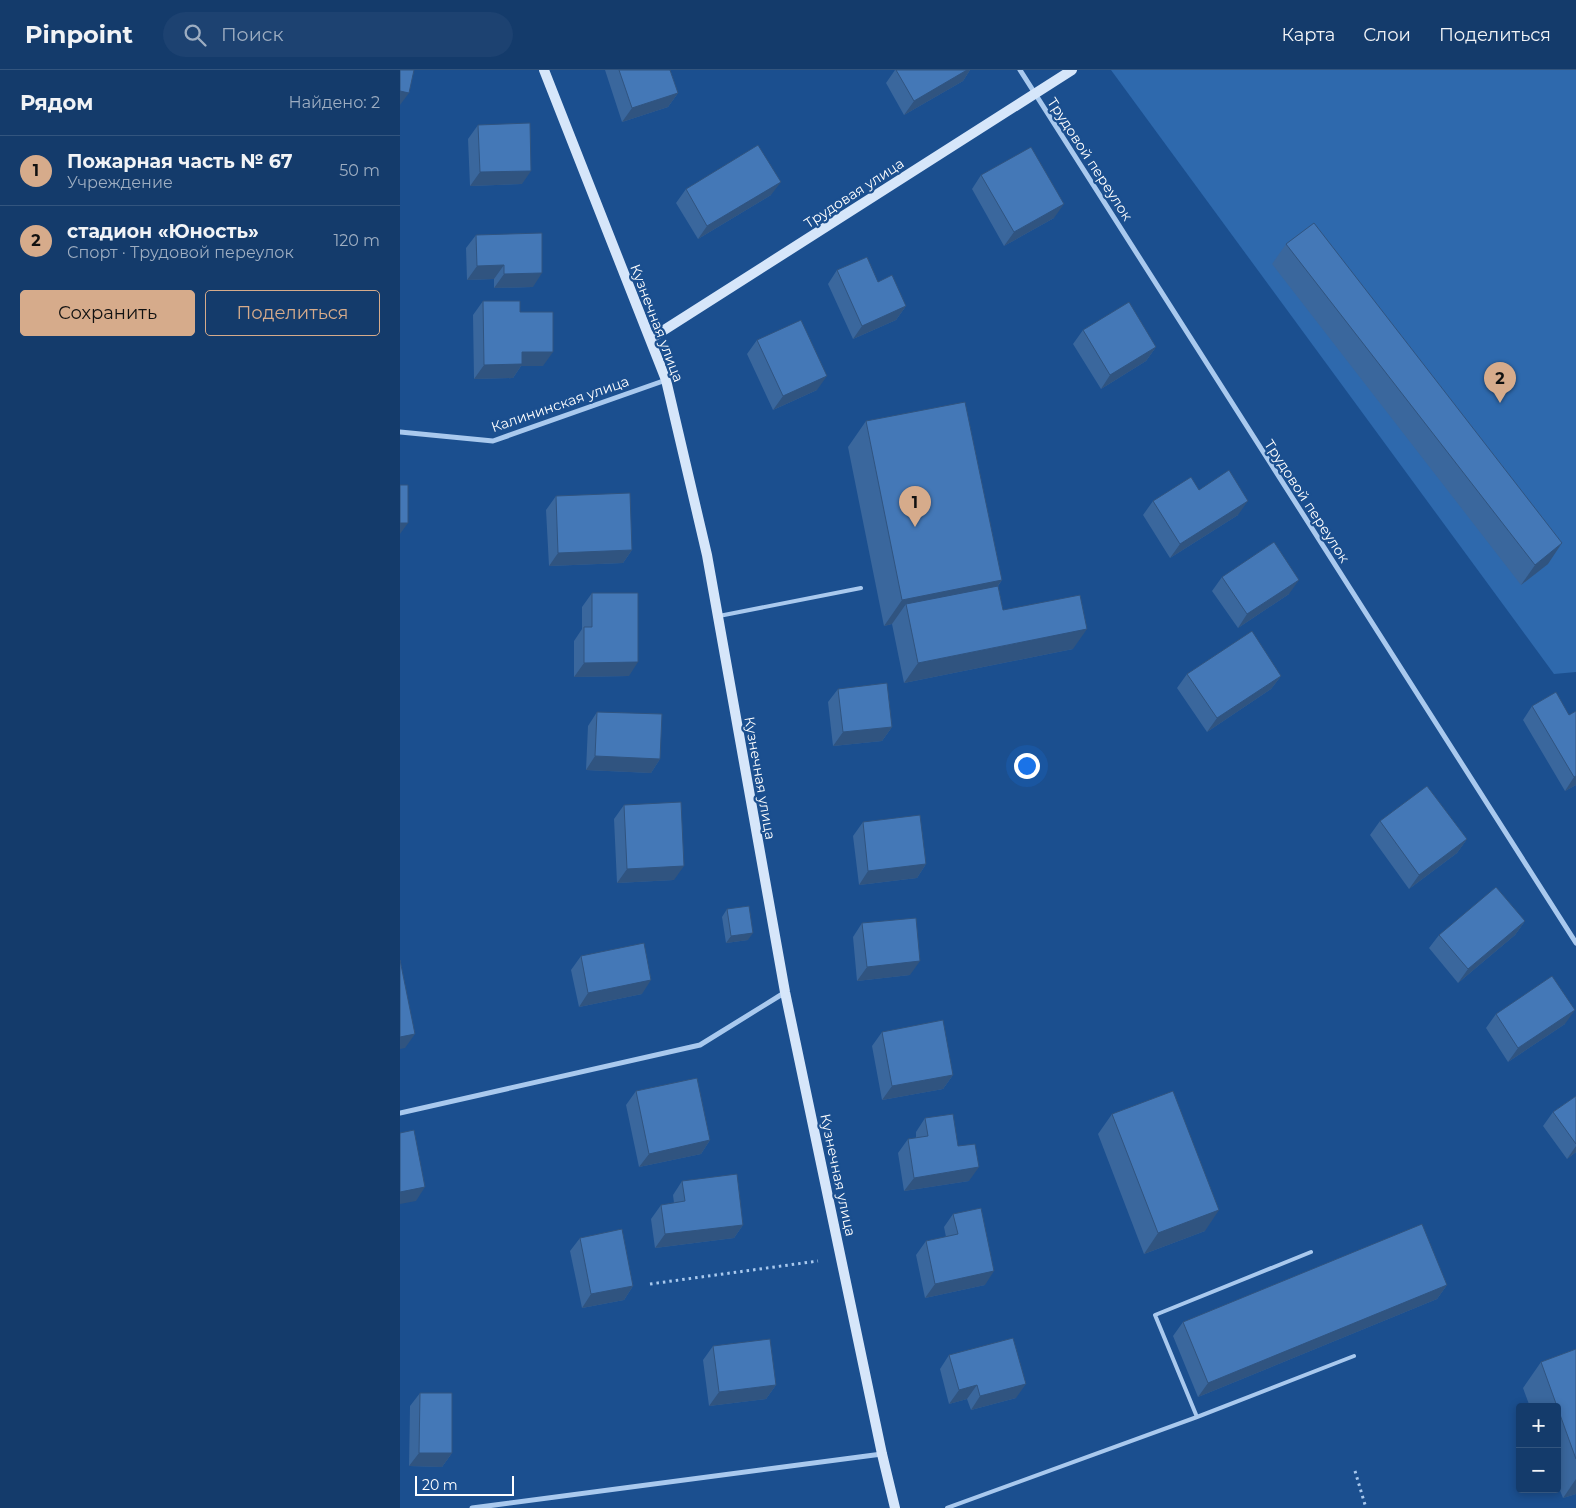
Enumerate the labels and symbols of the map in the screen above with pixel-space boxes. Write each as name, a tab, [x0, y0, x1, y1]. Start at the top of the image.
street label: Трудовой переулок	[1043, 94, 1137, 224]
street label: Трудовая улица	[801, 154, 907, 232]
street label: Кузнечная улица	[626, 262, 688, 384]
pin: 2	[1484, 362, 1516, 403]
street label: Калининская улица	[489, 372, 631, 436]
street label: Трудовой переулок	[1260, 436, 1354, 566]
pin: 1	[899, 486, 931, 527]
street label: Кузнечная улица	[740, 715, 780, 841]
your location	[1014, 753, 1040, 779]
street label: Кузнечная улица	[816, 1112, 860, 1238]
scale bar	[415, 1473, 514, 1496]

